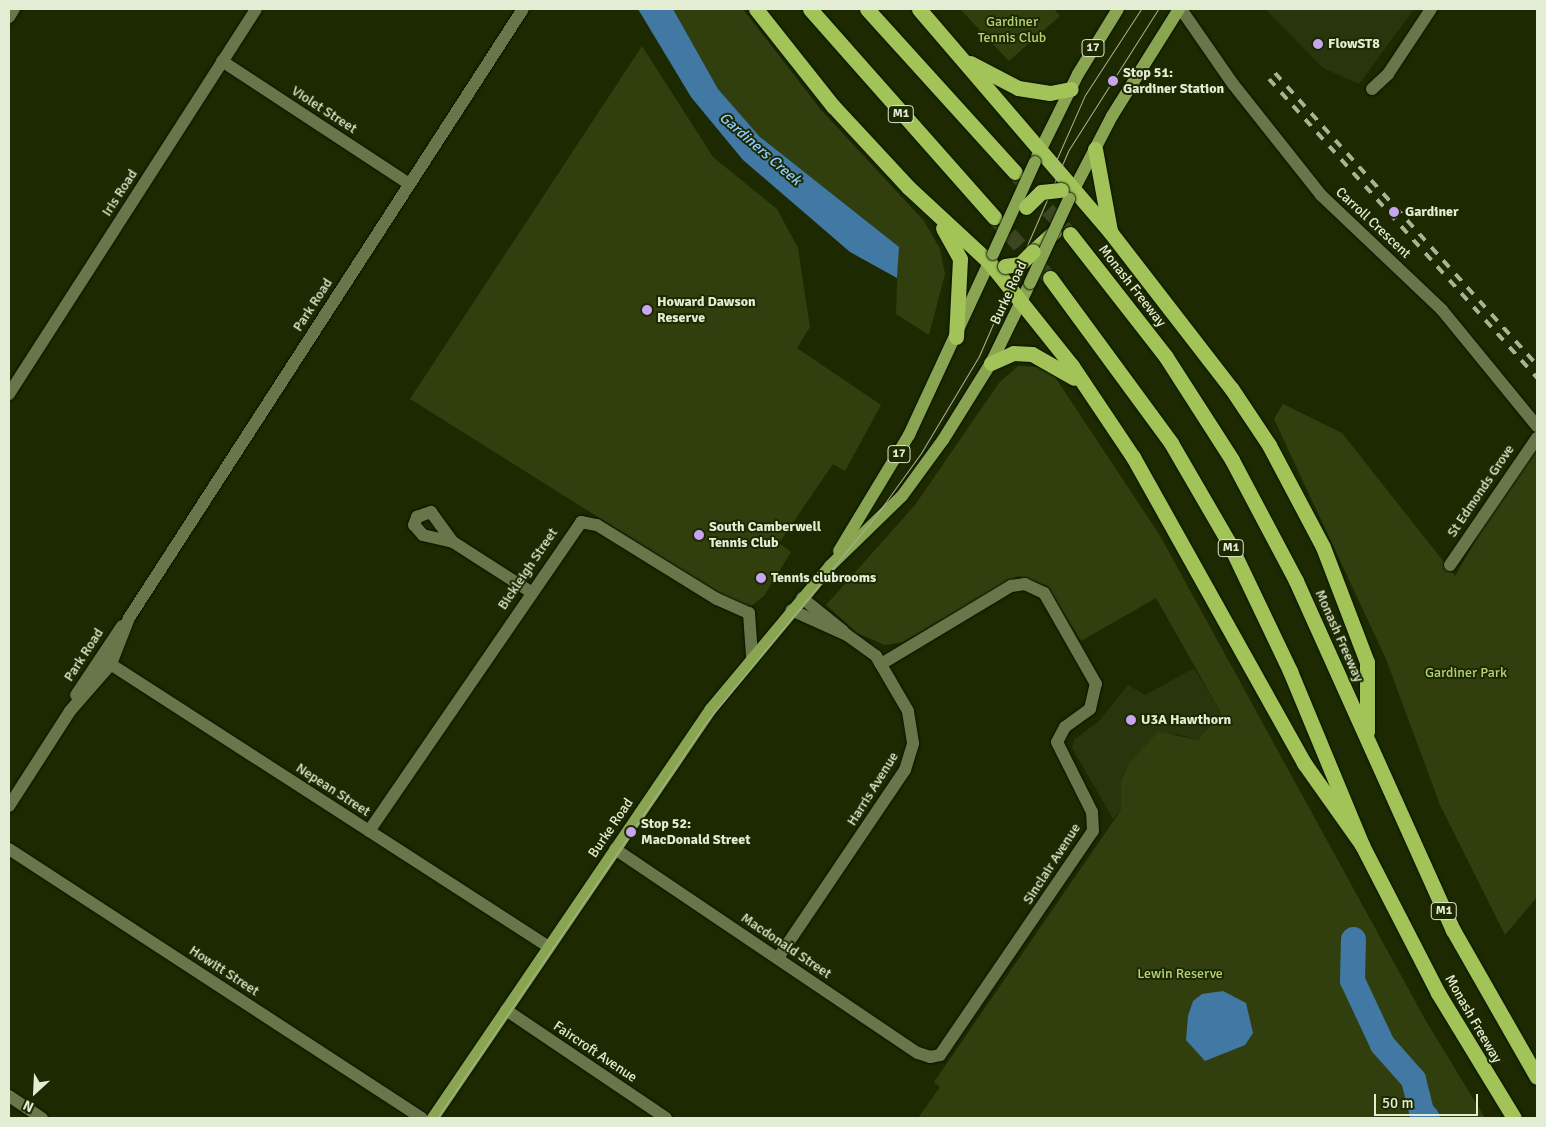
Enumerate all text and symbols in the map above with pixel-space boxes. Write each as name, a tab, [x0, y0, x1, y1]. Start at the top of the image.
park label: Gardiner Tennis Club	[978, 14, 1046, 46]
place label: FlowST8	[1328, 36, 1380, 52]
road number: 17	[1080, 38, 1106, 58]
marker: FlowST8	[1312, 38, 1324, 50]
place label: Stop 51: Gardiner Station	[1123, 65, 1224, 98]
marker: Stop 51: Gardiner Station	[1107, 75, 1119, 87]
street label: Violet Street	[288, 83, 360, 137]
road number: M1	[887, 105, 915, 124]
water label: Gardiners Creek	[715, 109, 805, 189]
street label: Iris Road	[99, 166, 141, 220]
street label: Carroll Crescent	[1332, 184, 1414, 262]
place label: Gardiner	[1405, 204, 1459, 220]
marker: Gardiner	[1387, 205, 1401, 219]
street label: Monash Freeway	[1095, 242, 1169, 330]
street label: Burke Road	[987, 259, 1031, 327]
street label: Park Road	[290, 275, 336, 335]
place label: Howard Dawson Reserve	[657, 294, 756, 326]
marker: Howard Dawson Reserve	[641, 304, 653, 316]
street label: St Edmonds Grove	[1444, 442, 1518, 540]
road number: 17	[886, 444, 912, 464]
place label: South Camberwell Tennis Club	[709, 519, 821, 552]
street label: Bickleigh Street	[494, 525, 562, 613]
marker: South Camberwell Tennis Club	[693, 529, 705, 541]
road number: M1	[1217, 538, 1245, 558]
place label: Tennis clubrooms	[771, 570, 876, 586]
marker: Tennis clubrooms	[755, 572, 767, 584]
street label: Monash Freeway	[1311, 587, 1367, 685]
street label: Park Road	[61, 625, 107, 685]
park label: Gardiner Park	[1425, 665, 1507, 681]
place label: U3A Hawthorn	[1141, 712, 1231, 728]
marker: U3A Hawthorn	[1125, 714, 1137, 726]
street label: Harris Avenue	[844, 749, 902, 829]
street label: Nepean Street	[293, 760, 373, 820]
street label: Burke Road	[585, 795, 637, 861]
place label: Stop 52: MacDonald Street	[641, 816, 750, 849]
street label: Sinclair Avenue	[1020, 820, 1084, 908]
marker: Stop 52: MacDonald Street	[625, 826, 637, 838]
road number: M1	[1430, 901, 1458, 920]
street label: Macdonald Street	[738, 910, 834, 982]
street label: Howitt Street	[186, 942, 262, 1000]
park label: Lewin Reserve	[1137, 966, 1223, 982]
street label: Monash Freeway	[1441, 972, 1505, 1066]
street label: Faircroft Avenue	[550, 1018, 640, 1086]
north arrow	[10, 1067, 60, 1117]
scale bar	[1376, 1084, 1480, 1116]
text: 50 m	[1382, 1094, 1413, 1112]
text: N	[20, 1096, 36, 1116]

